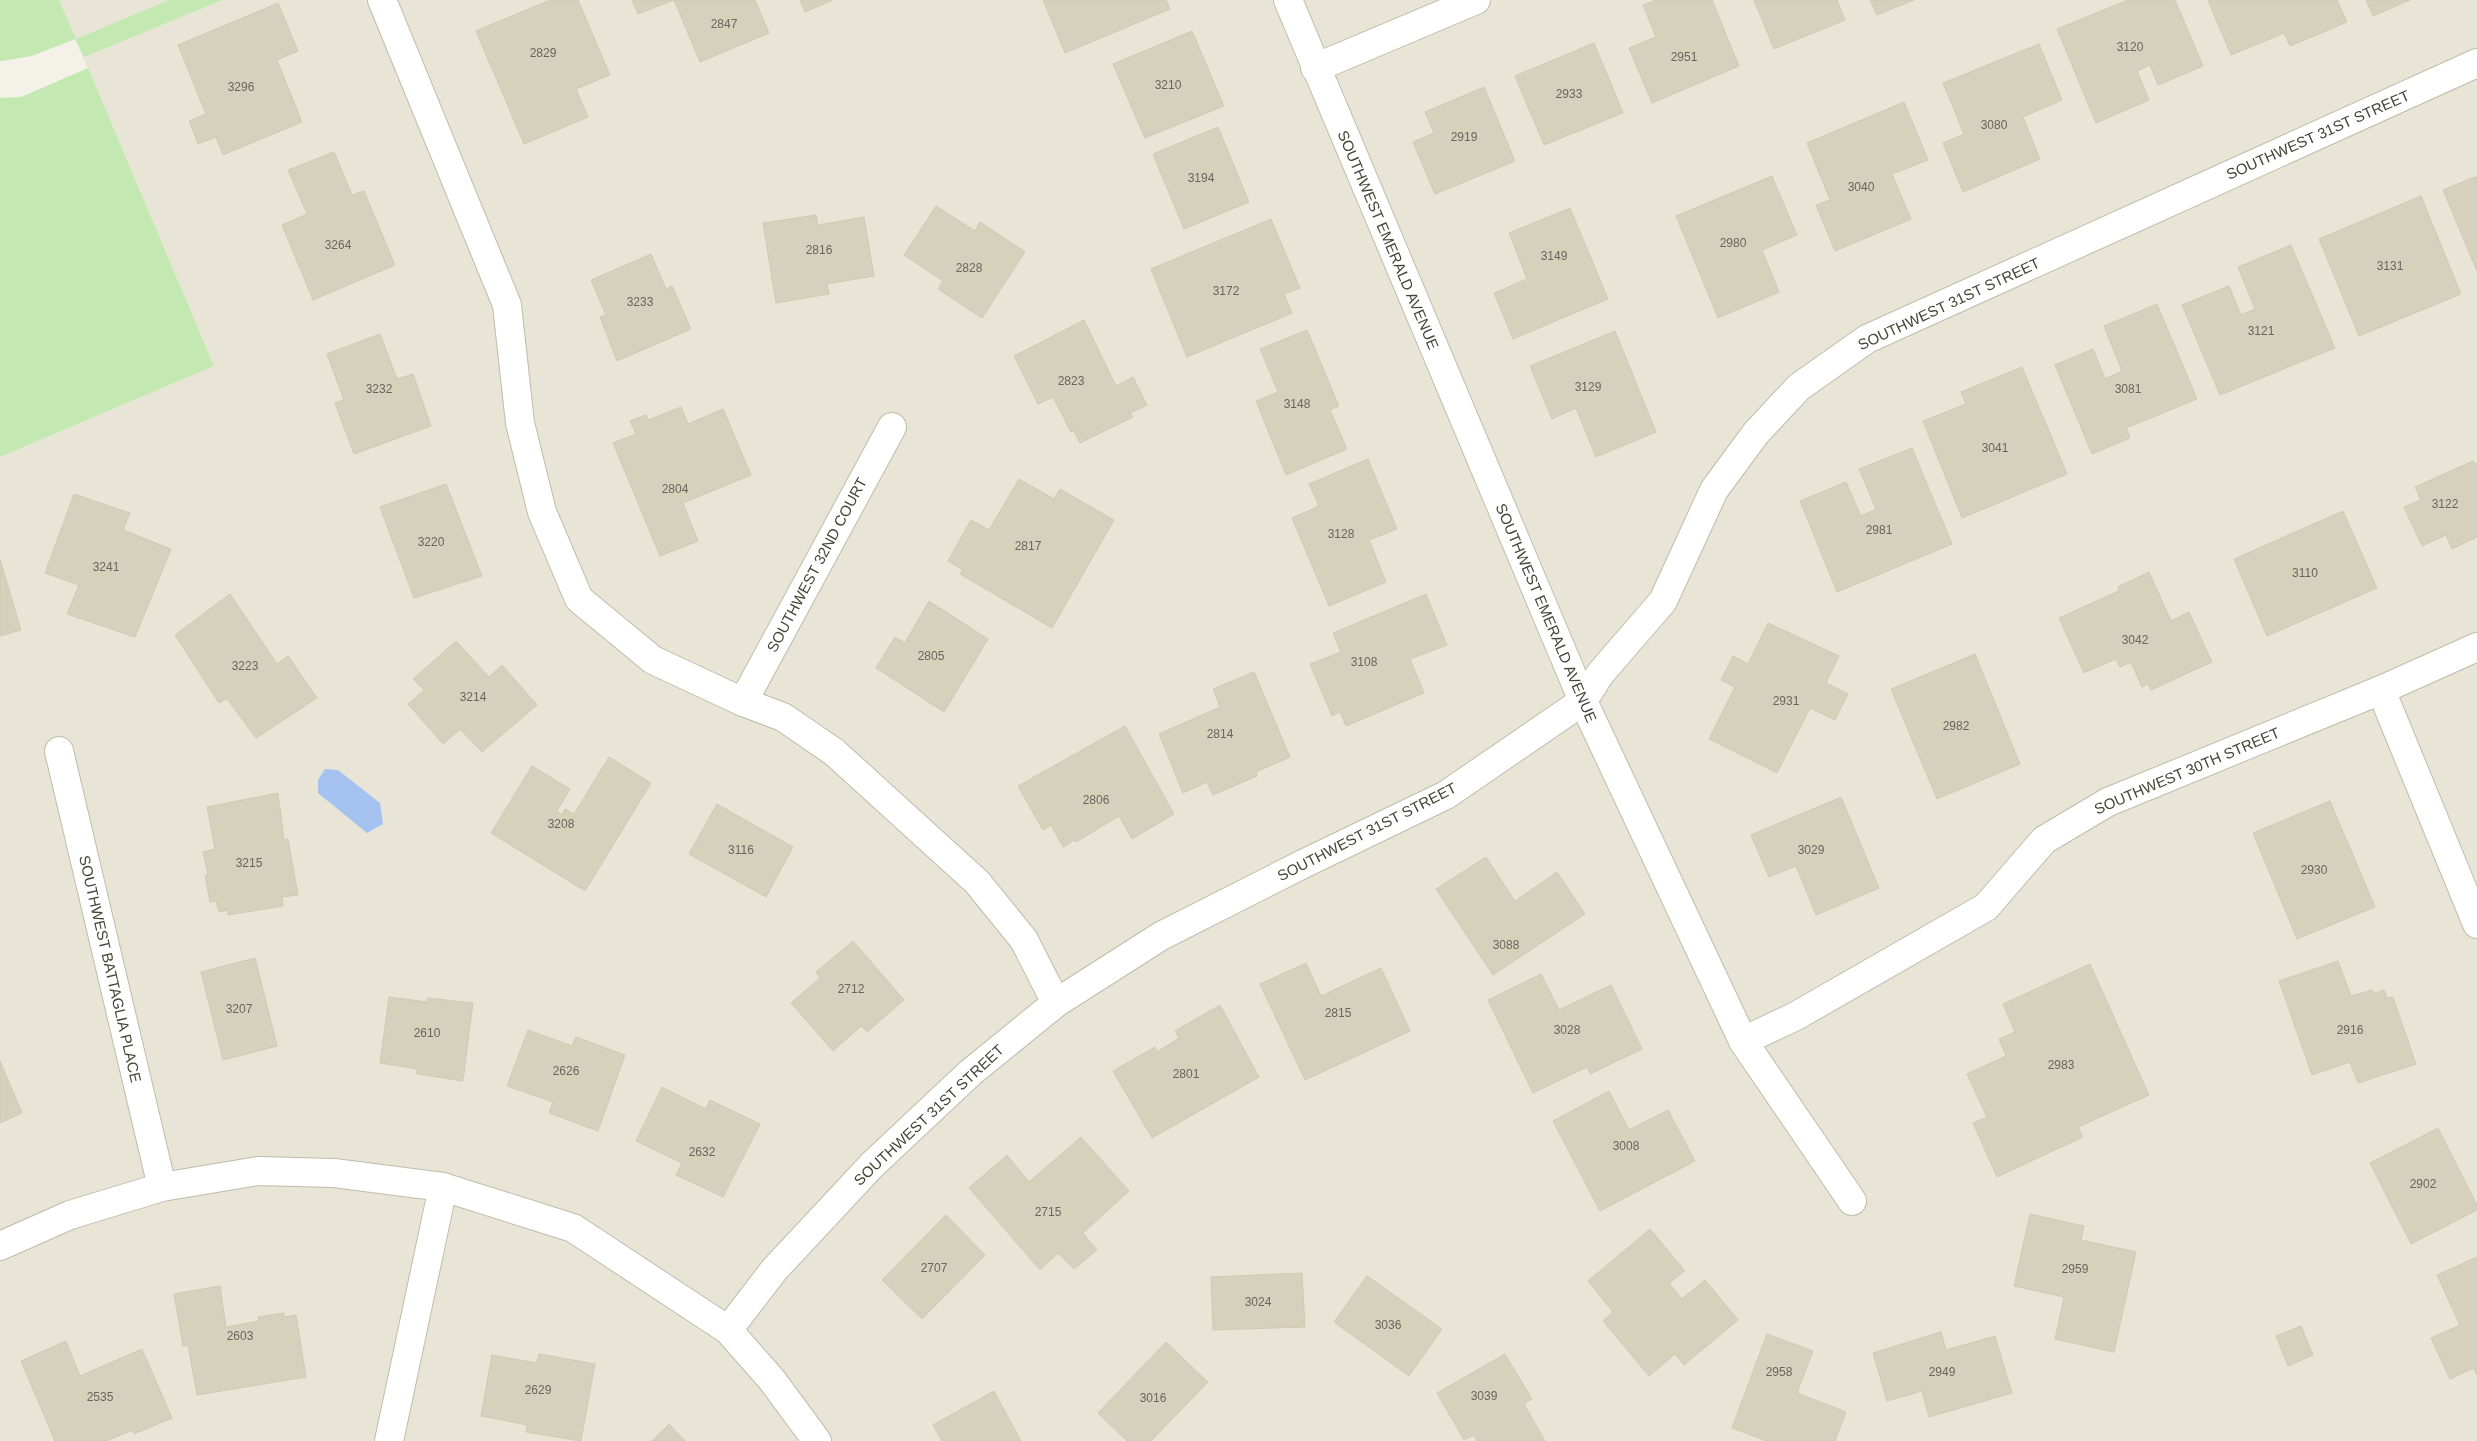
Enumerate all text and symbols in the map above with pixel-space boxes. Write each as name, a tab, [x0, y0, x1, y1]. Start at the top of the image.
house number: 2847	[711, 17, 738, 31]
house number: 3120	[2117, 40, 2144, 54]
house number: 2829	[530, 46, 557, 60]
house number: 2951	[1671, 50, 1698, 64]
house number: 3210	[1155, 78, 1182, 92]
house number: 3296	[228, 80, 255, 94]
street label: SOUTHWEST 31ST STREET	[2224, 86, 2412, 183]
house number: 2933	[1556, 87, 1583, 101]
house number: 3080	[1981, 118, 2008, 132]
street label: SOUTHWEST EMERALD AVENUE	[1334, 128, 1442, 352]
house number: 2919	[1451, 130, 1478, 144]
house number: 3194	[1188, 171, 1215, 185]
house number: 3040	[1848, 180, 1875, 194]
house number: 2980	[1720, 236, 1747, 250]
house number: 3264	[325, 238, 352, 252]
house number: 2816	[806, 243, 833, 257]
house number: 3149	[1541, 249, 1568, 263]
street label: SOUTHWEST 31ST STREET	[1855, 254, 2042, 353]
house number: 3131	[2377, 259, 2404, 273]
house number: 2828	[956, 261, 983, 275]
house number: 3172	[1213, 284, 1240, 298]
house number: 3233	[627, 295, 654, 309]
house number: 3121	[2248, 324, 2275, 338]
house number: 2823	[1058, 374, 1085, 388]
house number: 3129	[1575, 380, 1602, 394]
house number: 3232	[366, 382, 393, 396]
house number: 3081	[2115, 382, 2142, 396]
house number: 3148	[1284, 397, 1311, 411]
house number: 3041	[1982, 441, 2009, 455]
street label: SOUTHWEST 32ND COURT	[763, 475, 870, 655]
house number: 2804	[662, 482, 689, 496]
house number: 3122	[2432, 497, 2459, 511]
street label: SOUTHWEST EMERALD AVENUE	[1492, 501, 1600, 725]
house number: 2981	[1866, 523, 1893, 537]
house number: 3128	[1328, 527, 1355, 541]
house number: 3220	[418, 535, 445, 549]
house number: 2817	[1015, 539, 1042, 553]
house number: 3241	[93, 560, 120, 574]
house number: 3110	[2292, 566, 2318, 580]
house number: 3042	[2122, 633, 2149, 647]
house number: 2805	[918, 649, 945, 663]
house number: 3108	[1351, 655, 1378, 669]
house number: 3223	[232, 659, 259, 673]
house number: 3214	[460, 690, 487, 704]
house number: 2931	[1773, 694, 1800, 708]
house number: 2982	[1943, 719, 1970, 733]
street label: SOUTHWEST 30TH STREET	[2092, 724, 2282, 817]
house number: 2814	[1207, 727, 1234, 741]
street label: SOUTHWEST 31ST STREET	[1274, 779, 1459, 884]
house number: 2806	[1083, 793, 1110, 807]
house number: 3208	[548, 817, 575, 831]
house number: 3116	[728, 843, 754, 857]
house number: 3029	[1798, 843, 1825, 857]
street label: SOUTHWEST BATTAGLIA PLACE	[76, 854, 145, 1084]
house number: 3215	[236, 856, 263, 870]
house number: 2930	[2301, 863, 2328, 877]
house number: 3088	[1493, 938, 1520, 952]
house number: 2712	[838, 982, 865, 996]
house number: 3207	[226, 1002, 253, 1016]
house number: 2815	[1325, 1006, 1352, 1020]
house number: 3028	[1554, 1023, 1581, 1037]
house number: 2916	[2337, 1023, 2364, 1037]
house number: 2610	[414, 1026, 441, 1040]
street label: SOUTHWEST 31ST STREET	[850, 1041, 1007, 1189]
house number: 2983	[2048, 1058, 2075, 1072]
house number: 2626	[553, 1064, 580, 1078]
house number: 2801	[1173, 1067, 1200, 1081]
house number: 3008	[1613, 1139, 1640, 1153]
house number: 2632	[689, 1145, 716, 1159]
house number: 2902	[2410, 1177, 2437, 1191]
house number: 2715	[1035, 1205, 1062, 1219]
house number: 2707	[921, 1261, 948, 1275]
house number: 2959	[2062, 1262, 2089, 1276]
house number: 3024	[1245, 1295, 1272, 1309]
house number: 3036	[1375, 1318, 1402, 1332]
house number: 2603	[227, 1329, 254, 1343]
house number: 2958	[1766, 1365, 1793, 1379]
house number: 2949	[1929, 1365, 1956, 1379]
house number: 2629	[525, 1383, 552, 1397]
house number: 3039	[1471, 1389, 1498, 1403]
house number: 2535	[87, 1390, 114, 1404]
house number: 3016	[1140, 1391, 1167, 1405]

